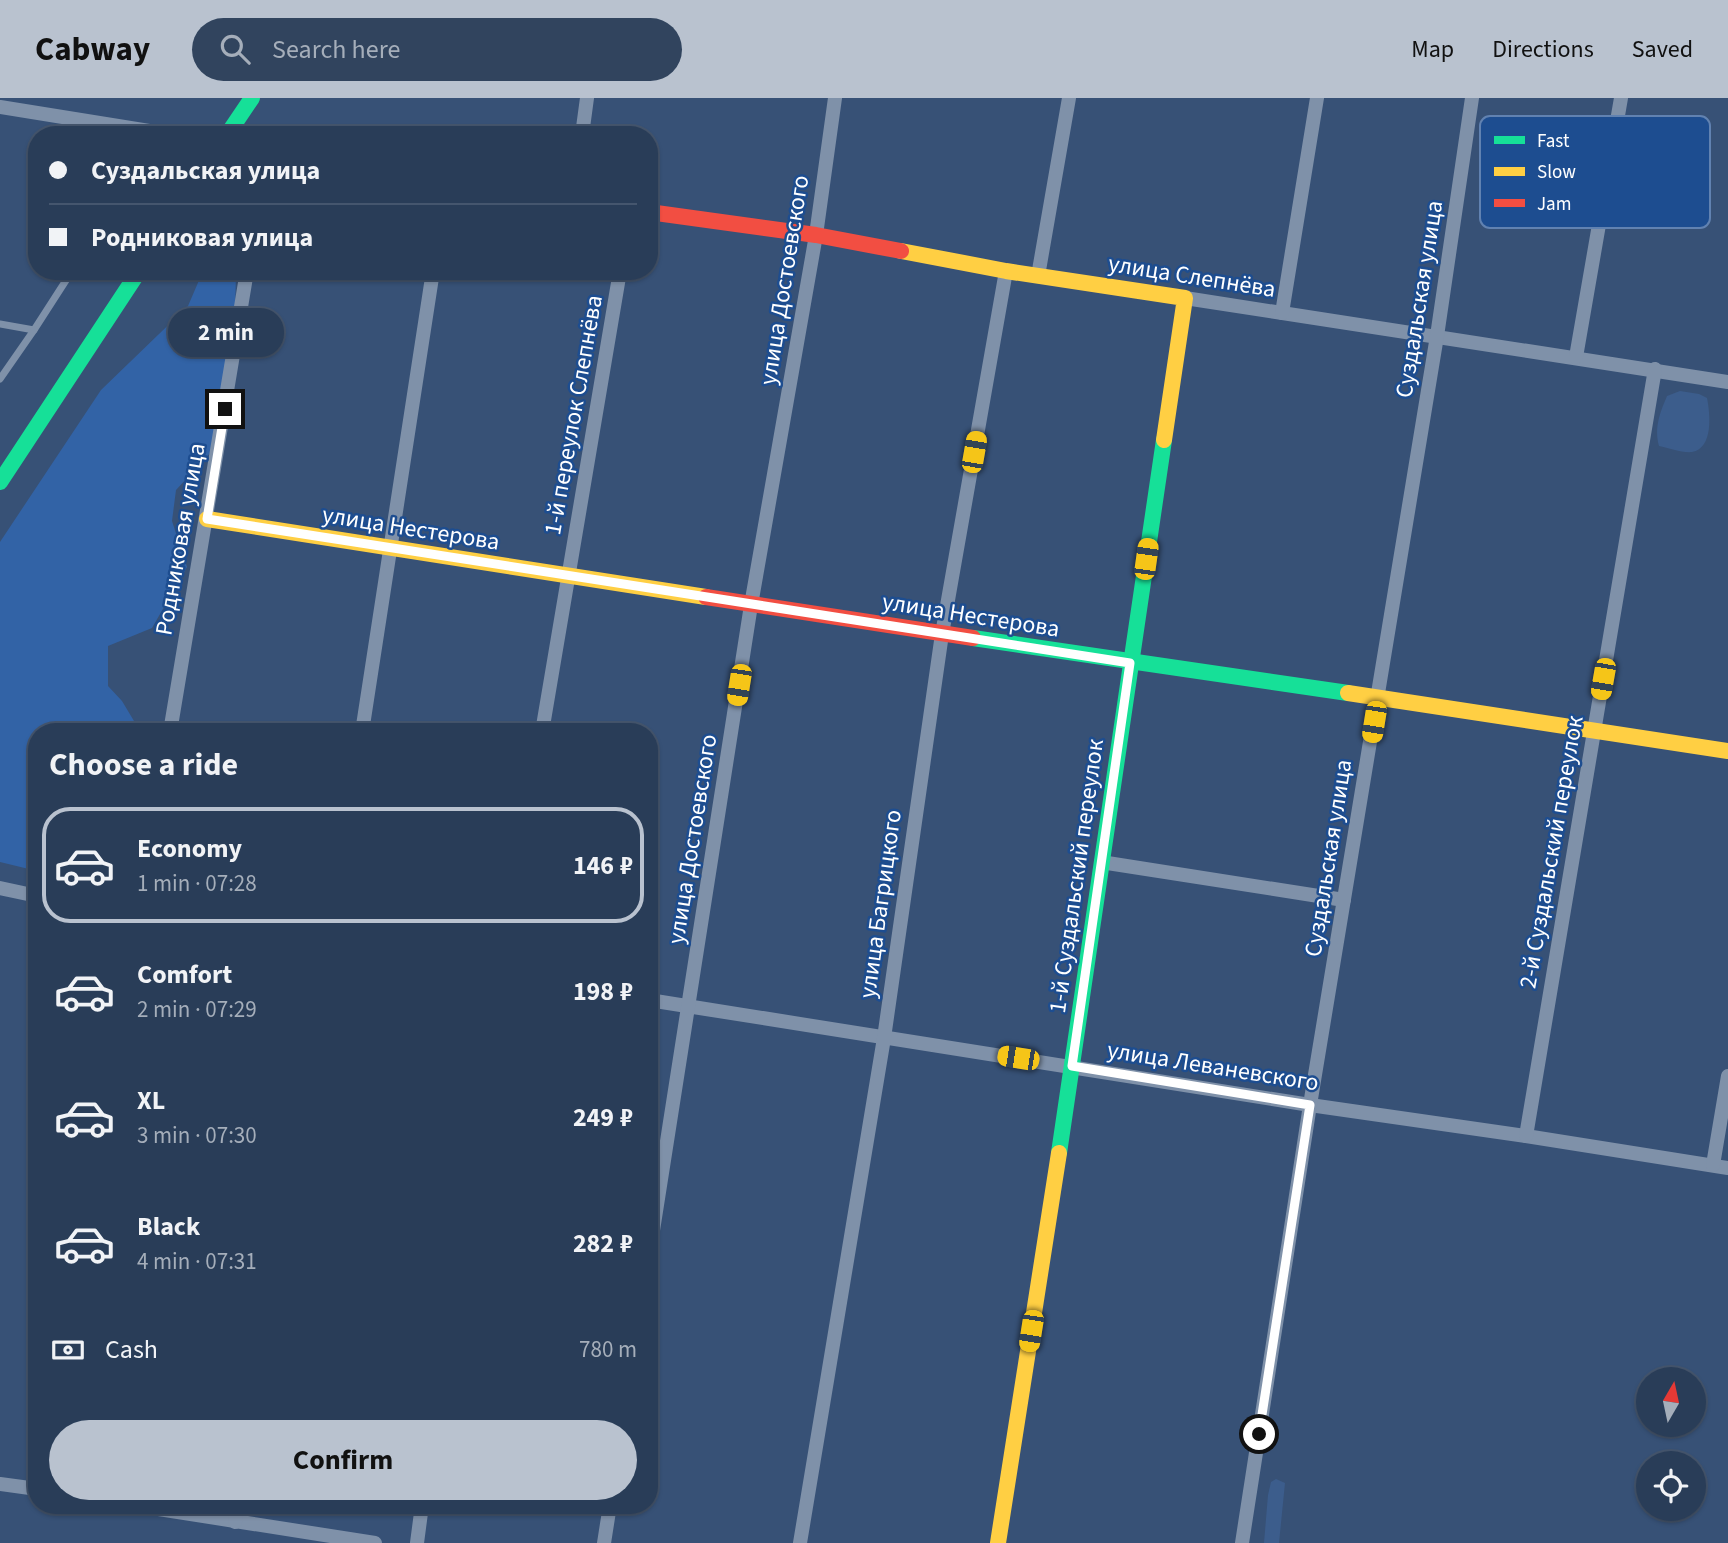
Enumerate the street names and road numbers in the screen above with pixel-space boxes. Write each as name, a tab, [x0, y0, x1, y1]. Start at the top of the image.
street label: улица Достоевского	[751, 173, 818, 388]
street label: Суздальская улица	[1387, 198, 1452, 400]
street label: улица Слепнёва	[1106, 246, 1278, 307]
street label: 1-й переулок Слепнёва	[535, 292, 612, 538]
street label: Родниковая улица	[146, 440, 215, 638]
street label: улица Нестерова	[320, 497, 502, 560]
street label: улица Нестерова	[880, 584, 1062, 647]
street label: 2-й Суздальский переулок	[1510, 713, 1593, 991]
street label: улица Достоевского	[659, 732, 726, 947]
street label: 1-й Суздальский переулок	[1040, 737, 1113, 1015]
street label: Суздальская улица	[1296, 757, 1361, 959]
street label: улица Багрицкого	[850, 807, 911, 1001]
street label: улица Леваневского	[1105, 1032, 1321, 1101]

